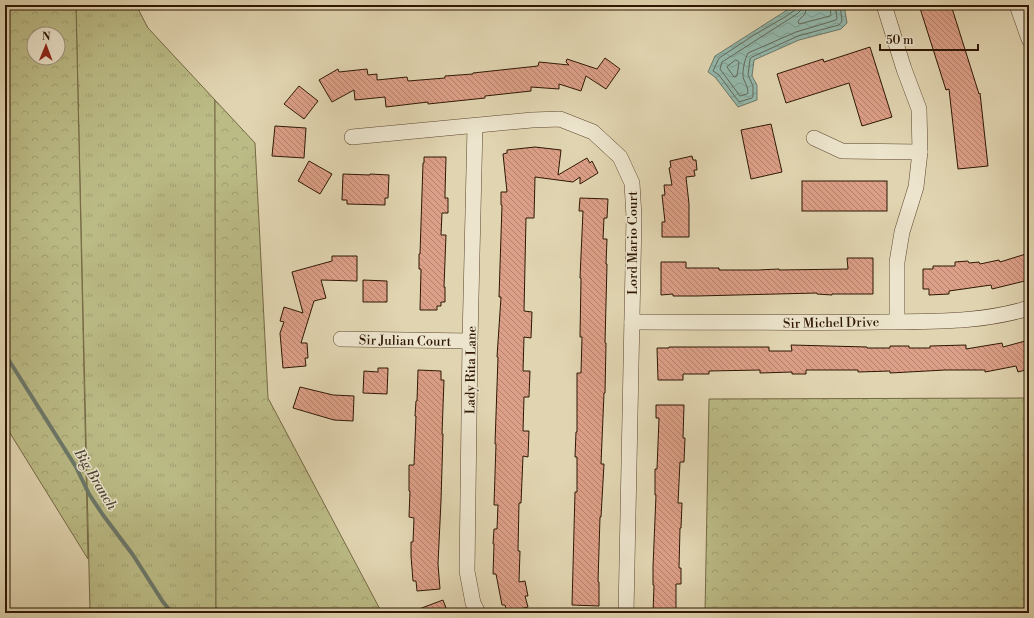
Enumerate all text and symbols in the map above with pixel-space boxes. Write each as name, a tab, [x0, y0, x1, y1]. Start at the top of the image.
north arrow	[26, 26, 66, 66]
scale bar	[880, 26, 978, 52]
text: N	[42, 30, 51, 44]
text: 50 m	[886, 33, 914, 48]
street label: Lord Mario Court	[625, 191, 641, 295]
street label: Sir Michel Drive	[783, 314, 880, 332]
street label: Lady Rita Lane	[462, 325, 480, 414]
street label: Sir Julian Court	[359, 332, 452, 350]
water label: Big Branch	[69, 445, 121, 514]

